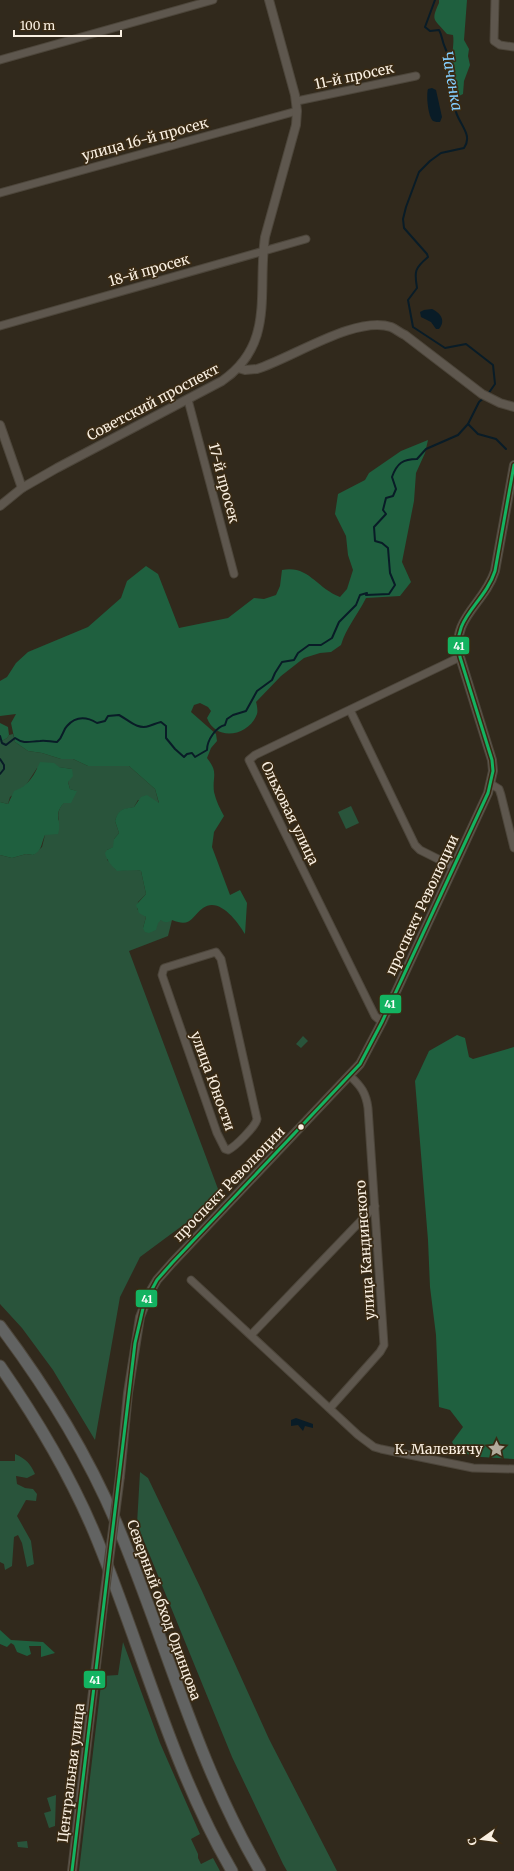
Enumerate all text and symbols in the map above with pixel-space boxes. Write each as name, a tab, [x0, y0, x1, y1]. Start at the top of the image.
scale bar	[14, 12, 121, 38]
text: 100 m	[20, 18, 55, 33]
water label: Чаченка	[438, 50, 467, 112]
street label: 11-й просек	[313, 59, 396, 93]
street label: улица 16-й просек	[80, 113, 210, 165]
street label: 18-й просек	[106, 250, 192, 290]
street label: Советский проспект	[84, 359, 223, 445]
street label: 17-й просек	[205, 441, 243, 525]
line badge: 41	[447, 636, 470, 655]
text: 41	[453, 639, 465, 653]
street label: Ольховая улица	[257, 758, 323, 868]
street label: проспект Революции	[381, 831, 463, 978]
line badge: 41	[379, 994, 402, 1014]
text: 41	[384, 997, 396, 1011]
street label: улица Юности	[187, 1029, 239, 1133]
street label: проспект Революции	[169, 1122, 289, 1245]
unlabelled marker	[296, 1122, 306, 1132]
street label: улица Кандинского	[351, 1180, 379, 1320]
line badge: 41	[135, 1289, 158, 1308]
text: 41	[141, 1292, 153, 1306]
place icon: К. Малевичу	[486, 1439, 506, 1459]
place label: К. Малевичу	[394, 1440, 484, 1458]
street label: Северный обход Одинцова	[123, 1517, 205, 1703]
line badge: 41	[83, 1670, 106, 1689]
text: 41	[89, 1673, 101, 1687]
street label: Центральная улица	[54, 1702, 89, 1844]
north arrow	[462, 1819, 502, 1859]
text: С	[465, 1836, 480, 1847]

